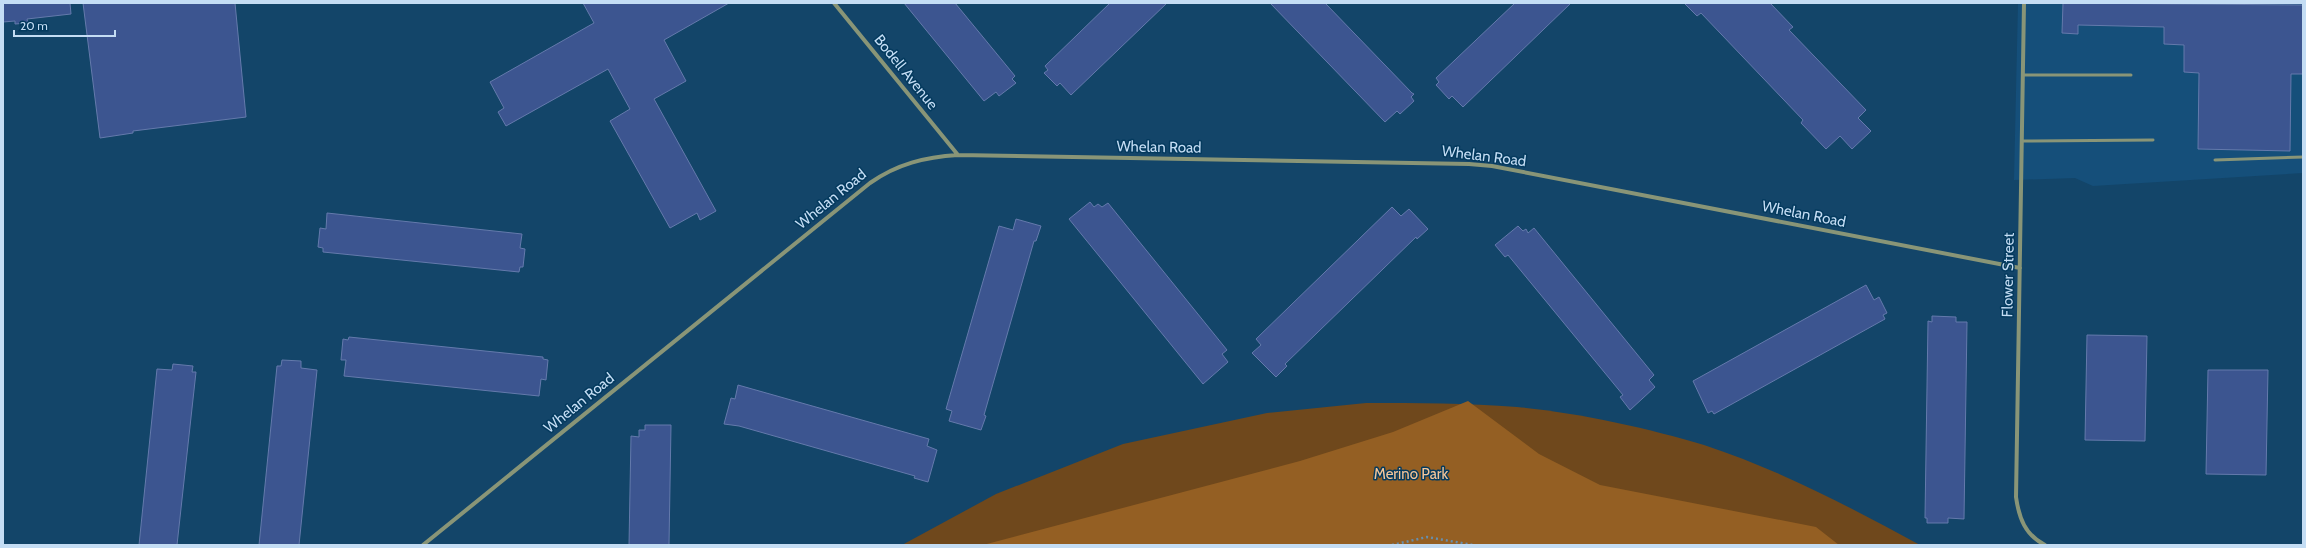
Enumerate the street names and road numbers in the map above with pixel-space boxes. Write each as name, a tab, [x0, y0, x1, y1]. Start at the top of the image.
street label: Bodell Avenue	[870, 31, 942, 113]
street label: Whelan Road	[1116, 137, 1202, 157]
street label: Whelan Road	[1441, 142, 1527, 170]
street label: Whelan Road	[792, 165, 870, 233]
street label: Whelan Road	[1761, 197, 1847, 231]
street label: Flower Street	[1998, 233, 2018, 317]
street label: Whelan Road	[540, 369, 618, 437]

